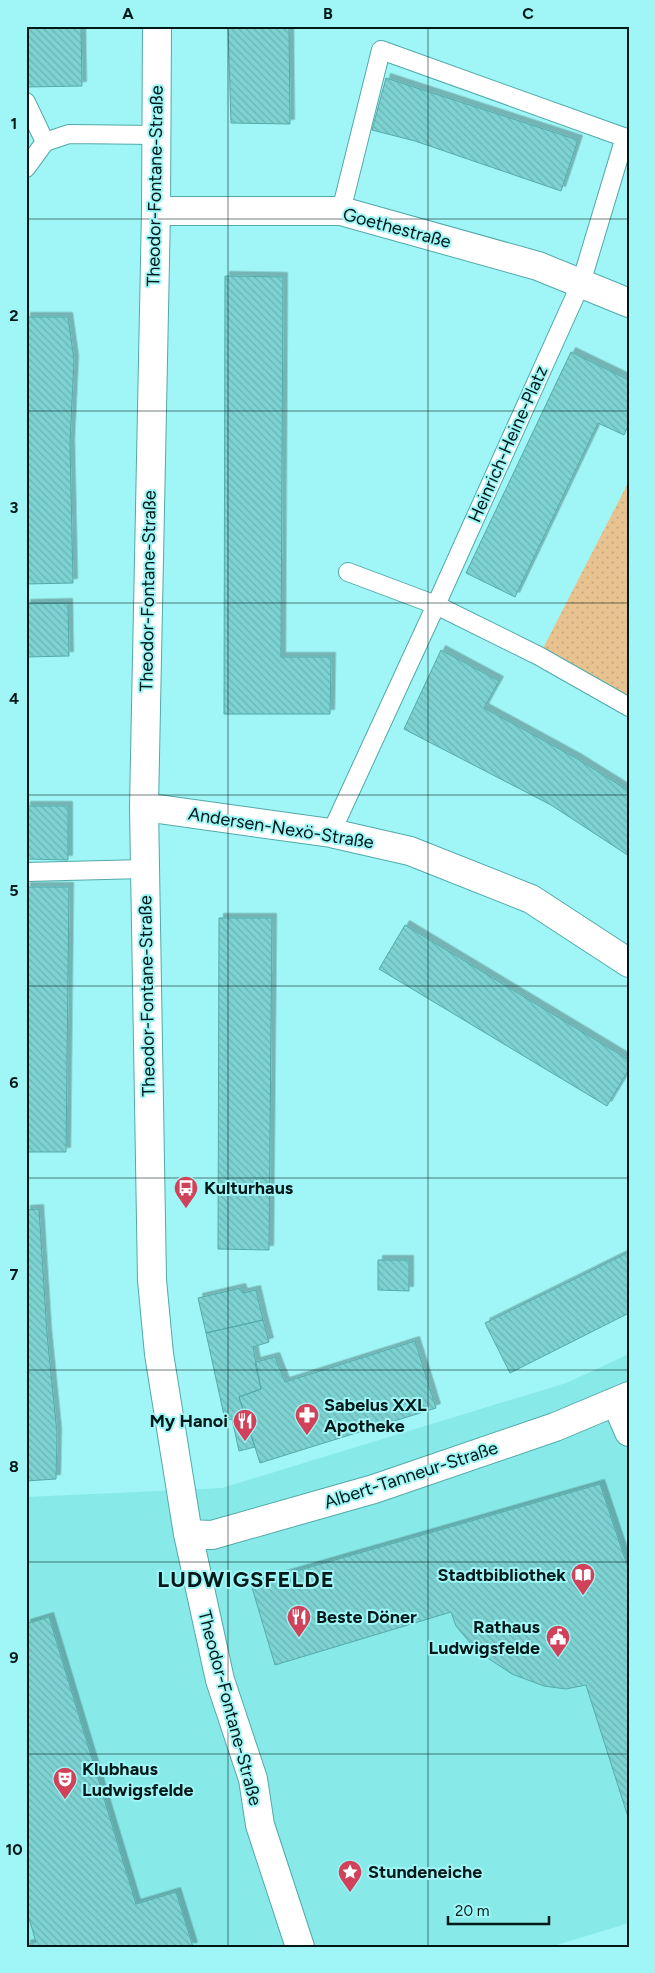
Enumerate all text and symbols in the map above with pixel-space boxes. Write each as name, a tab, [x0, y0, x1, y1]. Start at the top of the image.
text: A	[122, 4, 134, 23]
text: B	[323, 4, 333, 23]
text: C	[522, 4, 534, 23]
street label: Theodor-Fontane-Straße	[142, 85, 168, 287]
text: 1	[11, 114, 17, 133]
street label: Goethestraße	[341, 203, 454, 253]
text: 2	[9, 306, 19, 325]
street label: Heinrich-Heine-Platz	[464, 362, 553, 526]
street label: Theodor-Fontane-Straße	[135, 490, 161, 692]
text: 3	[10, 498, 19, 517]
text: 4	[9, 689, 19, 708]
street label: Andersen-Nexö-Straße	[187, 802, 376, 854]
text: 5	[9, 881, 19, 900]
street label: Theodor-Fontane-Straße	[134, 895, 160, 1097]
text: 6	[9, 1073, 19, 1092]
bus stop icon: Kulturhaus	[173, 1175, 199, 1209]
place label: Kulturhaus	[204, 1177, 294, 1199]
text: 7	[10, 1265, 19, 1284]
place label: Sabelus XXL Apotheke	[324, 1394, 427, 1437]
pharmacy icon: Sabelus XXL Apotheke	[294, 1402, 320, 1436]
restaurant icon: My Hanoi	[232, 1408, 258, 1442]
place label: My Hanoi	[149, 1410, 228, 1432]
street label: Albert-Tanneur-Straße	[321, 1436, 501, 1514]
text: 8	[9, 1457, 19, 1476]
library icon: Stadtbibliothek	[570, 1562, 596, 1596]
place label: Stadtbibliothek	[438, 1564, 566, 1586]
district label: LUDWIGSFELDE	[157, 1566, 335, 1593]
restaurant icon: Beste Döner	[286, 1604, 312, 1638]
place label: Beste Döner	[316, 1606, 417, 1628]
street label: Theodor-Fontane-Straße	[193, 1608, 267, 1808]
place label: Rathaus Ludwigsfelde	[429, 1616, 541, 1659]
public building icon: Rathaus Ludwigsfelde	[545, 1624, 571, 1658]
text: 9	[9, 1648, 19, 1667]
place label: Klubhaus Ludwigsfelde	[82, 1758, 194, 1801]
theatre icon: Klubhaus Ludwigsfelde	[52, 1766, 78, 1800]
text: 10	[5, 1840, 23, 1859]
place icon: Stundeneiche	[337, 1859, 363, 1893]
place label: Stundeneiche	[368, 1861, 482, 1883]
scale bar	[448, 1893, 549, 1925]
text: 20 m	[455, 1902, 489, 1920]

